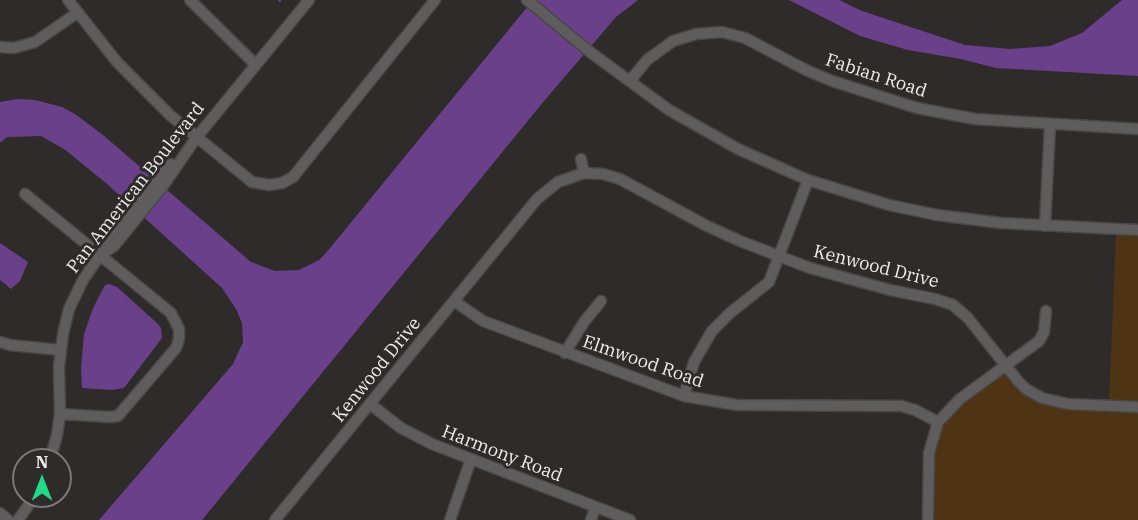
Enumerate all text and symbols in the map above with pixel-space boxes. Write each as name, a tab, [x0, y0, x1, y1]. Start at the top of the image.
street label: Fabian Road	[823, 49, 929, 103]
street label: Pan American Boulevard	[63, 98, 209, 278]
street label: Kenwood Drive	[811, 241, 941, 293]
street label: Kenwood Drive	[328, 313, 426, 427]
street label: Elmwood Road	[580, 331, 706, 393]
street label: Harmony Road	[439, 421, 565, 487]
north arrow	[12, 448, 72, 508]
text: N	[36, 452, 48, 472]

